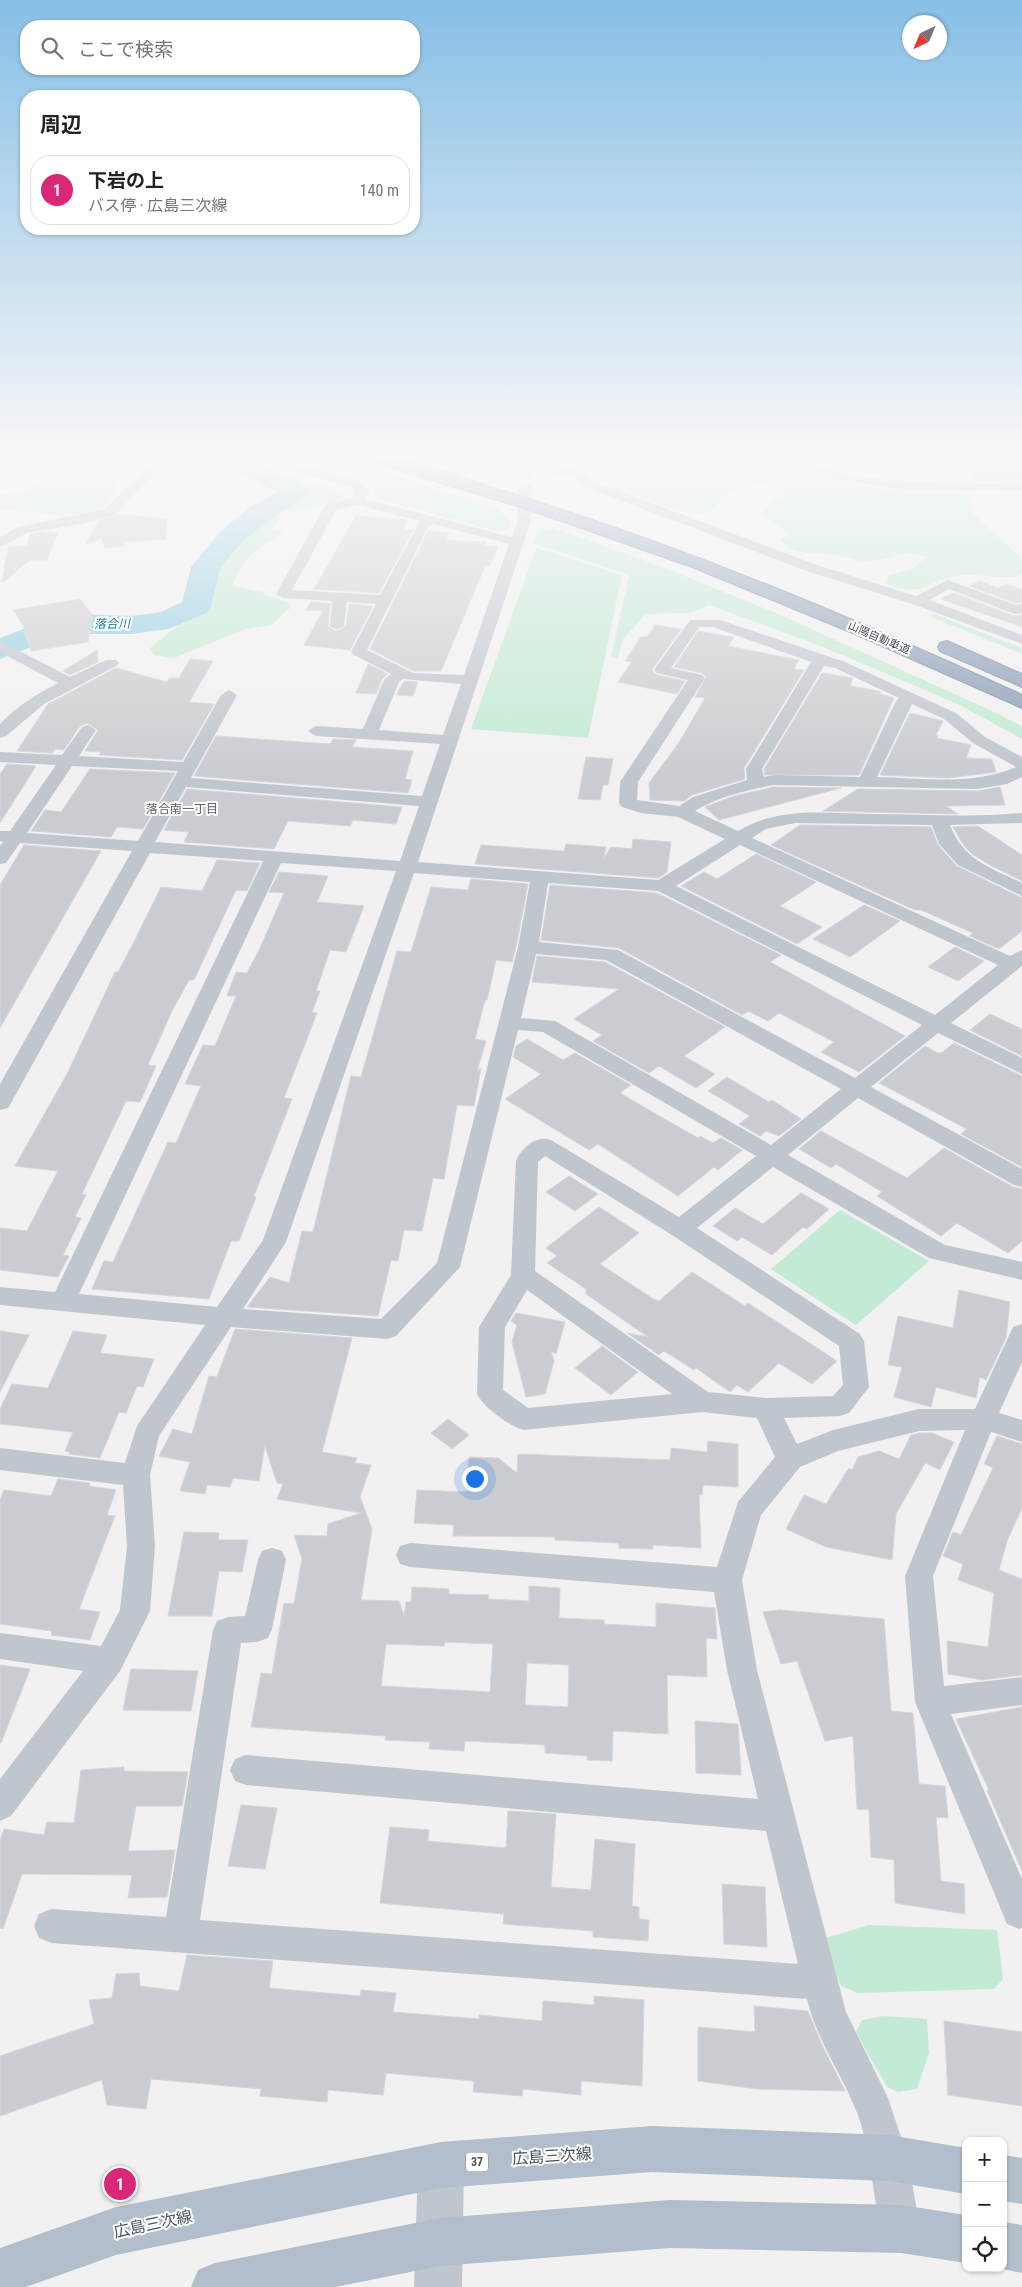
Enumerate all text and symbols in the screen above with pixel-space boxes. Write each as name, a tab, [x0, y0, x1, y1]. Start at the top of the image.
north arrow	[902, 15, 947, 60]
search box	[20, 20, 420, 75]
icon: search	[38, 34, 66, 62]
text: ここで検索	[78, 38, 173, 61]
text: 周辺	[40, 113, 82, 137]
text: 下岩の上	[88, 169, 164, 192]
text: 1	[53, 181, 61, 200]
text: 140 m	[360, 181, 399, 200]
text: バス停 · 広島三次線	[88, 196, 227, 215]
water label: 落合川	[94, 617, 132, 631]
street label: 山陽自動車道	[846, 619, 912, 657]
district label: 落合南一丁目	[146, 802, 218, 816]
your location	[462, 1466, 488, 1492]
map controls	[962, 2137, 1007, 2272]
button: +	[962, 2137, 1007, 2182]
street label: 広島三次線	[511, 2144, 593, 2168]
road number: 37	[466, 2152, 488, 2172]
pin: 1	[104, 2165, 136, 2203]
button: −	[962, 2182, 1007, 2227]
street label: 広島三次線	[112, 2206, 194, 2242]
button: locate	[962, 2227, 1007, 2272]

